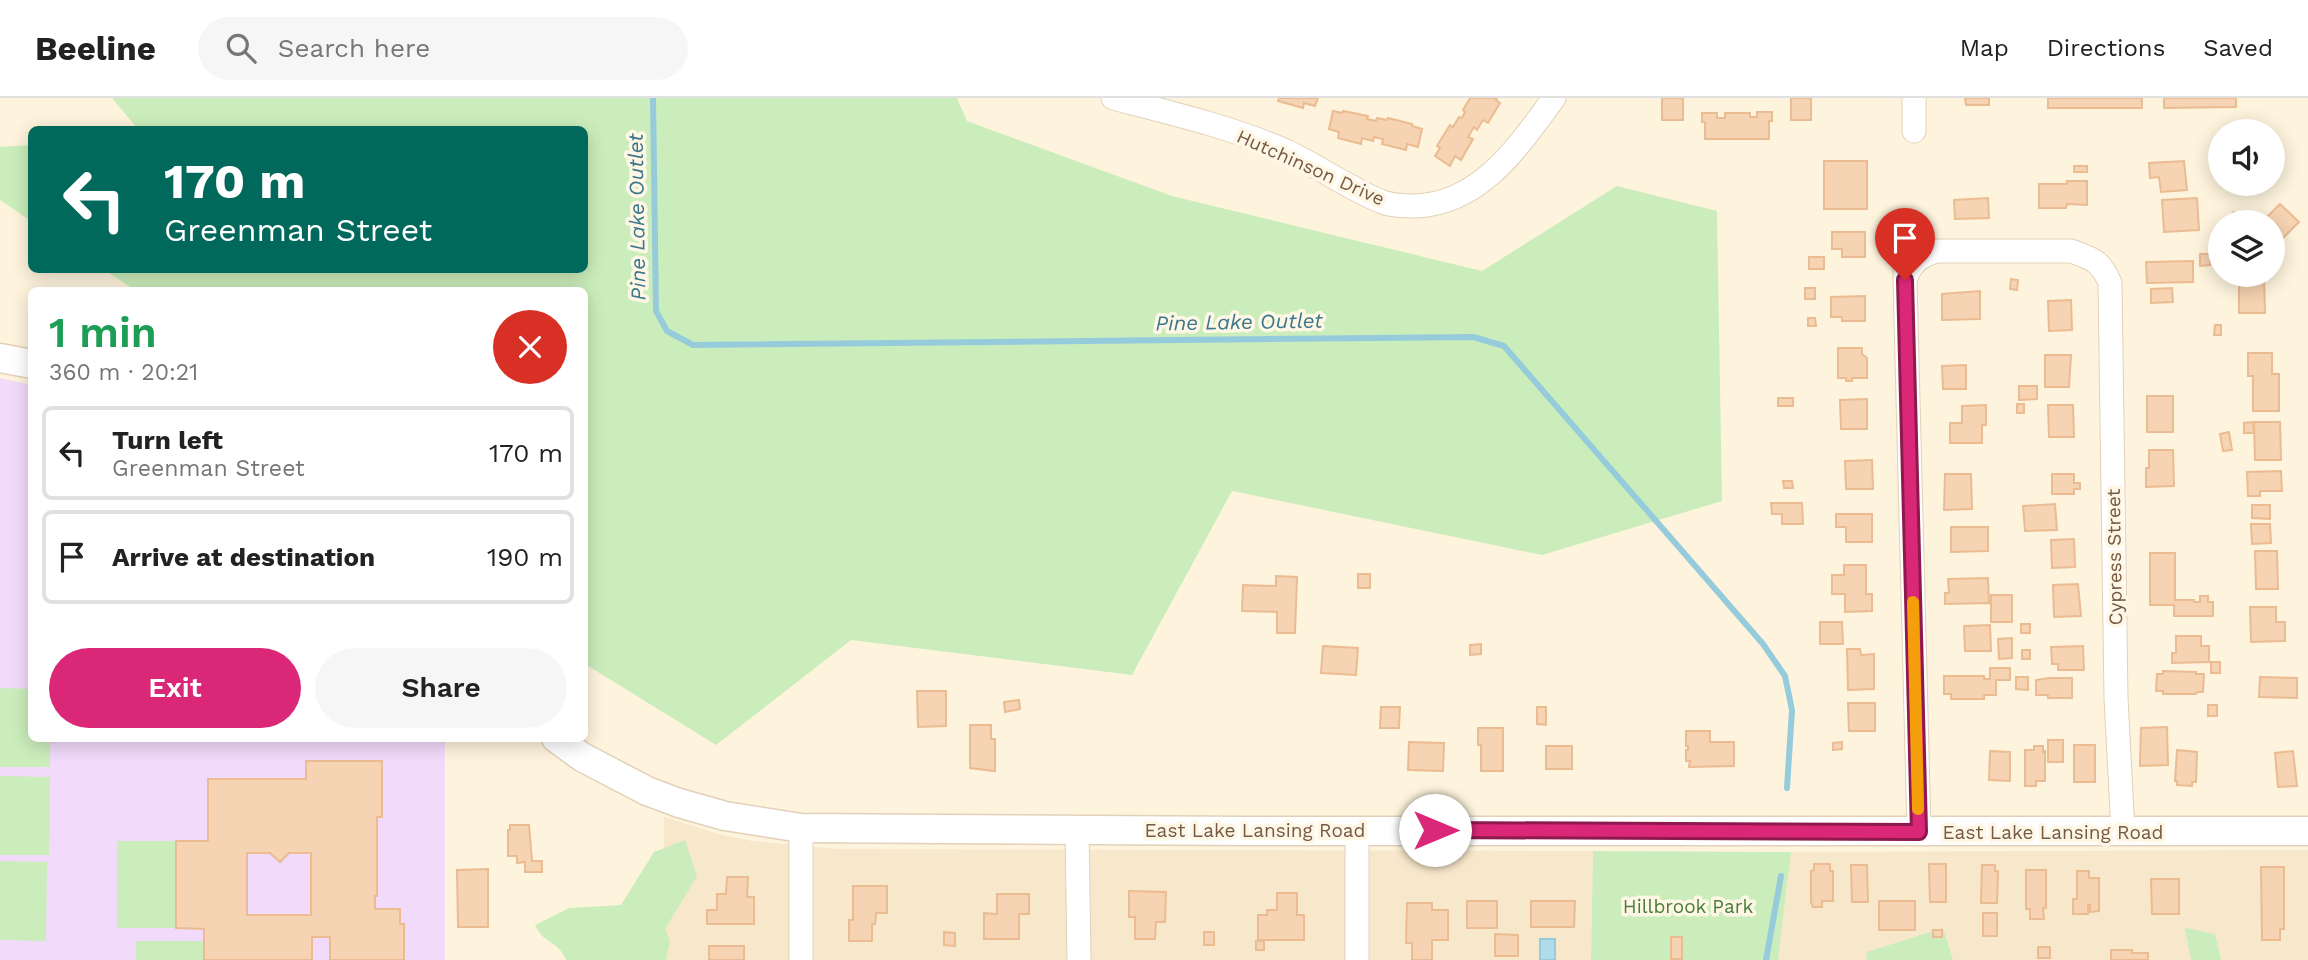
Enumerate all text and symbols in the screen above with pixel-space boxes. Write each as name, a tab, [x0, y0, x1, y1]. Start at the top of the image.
search box	[198, 17, 688, 80]
text: Beeline	[35, 29, 156, 68]
icon: search	[222, 29, 260, 67]
text: Search here	[278, 33, 430, 63]
text: Map	[1960, 34, 2009, 62]
text: Directions	[2047, 34, 2165, 62]
text: Saved	[2203, 34, 2273, 62]
map controls	[2208, 119, 2285, 287]
button: sound	[2208, 119, 2285, 196]
street label: Hutchinson Drive	[1233, 124, 1388, 210]
water label: Pine Lake Outlet	[623, 133, 650, 301]
text: 170 m	[164, 152, 305, 210]
icon: left	[49, 154, 140, 245]
pin	[1875, 208, 1935, 280]
button: layers	[2208, 210, 2285, 287]
text: Greenman Street	[164, 211, 432, 249]
icon: arrive	[1886, 219, 1924, 257]
text: 1 min	[49, 308, 157, 357]
water label: Pine Lake Outlet	[1155, 308, 1323, 335]
button: close	[493, 310, 567, 384]
text: 360 m · 20:21	[49, 359, 198, 386]
text: Turn left	[112, 425, 223, 455]
icon: left	[53, 434, 91, 472]
text: 170 m	[489, 438, 563, 468]
text: Greenman Street	[112, 455, 305, 482]
street label: Cypress Street	[2102, 488, 2127, 626]
icon: arrive	[53, 538, 91, 576]
text: Arrive at destination	[112, 542, 375, 572]
text: 190 m	[487, 542, 563, 572]
button: Exit	[49, 648, 301, 728]
button: Share	[315, 648, 567, 728]
position arrow	[1398, 793, 1472, 867]
street label: East Lake Lansing Road	[1145, 819, 1366, 842]
street label: East Lake Lansing Road	[1943, 821, 2164, 844]
park label: Hillbrook Park	[1623, 895, 1753, 918]

